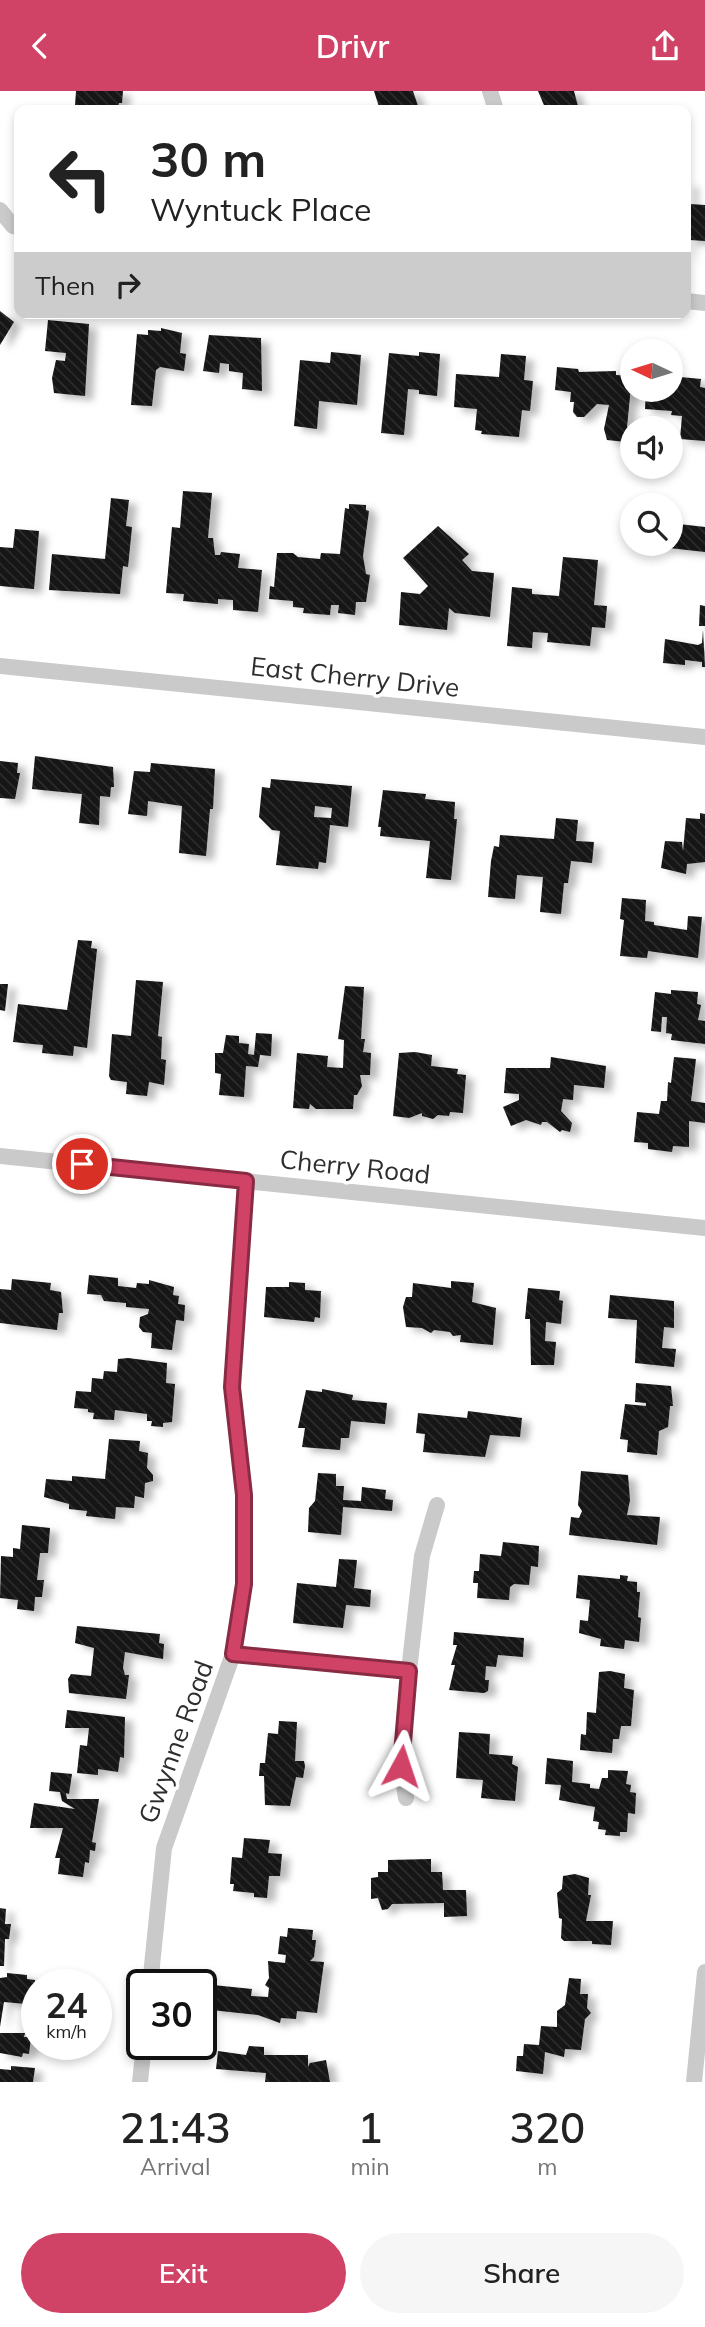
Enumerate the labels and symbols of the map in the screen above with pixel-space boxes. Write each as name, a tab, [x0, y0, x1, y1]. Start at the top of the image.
north arrow	[620, 339, 682, 403]
street label: East Cherry Drive	[249, 649, 461, 704]
pin	[52, 1134, 112, 1194]
street label: Cherry Road	[278, 1142, 432, 1191]
street label: Gwynne Road	[131, 1656, 220, 1828]
position arrow	[364, 1729, 438, 1803]
speed limit sign: 30	[126, 1969, 217, 2060]

